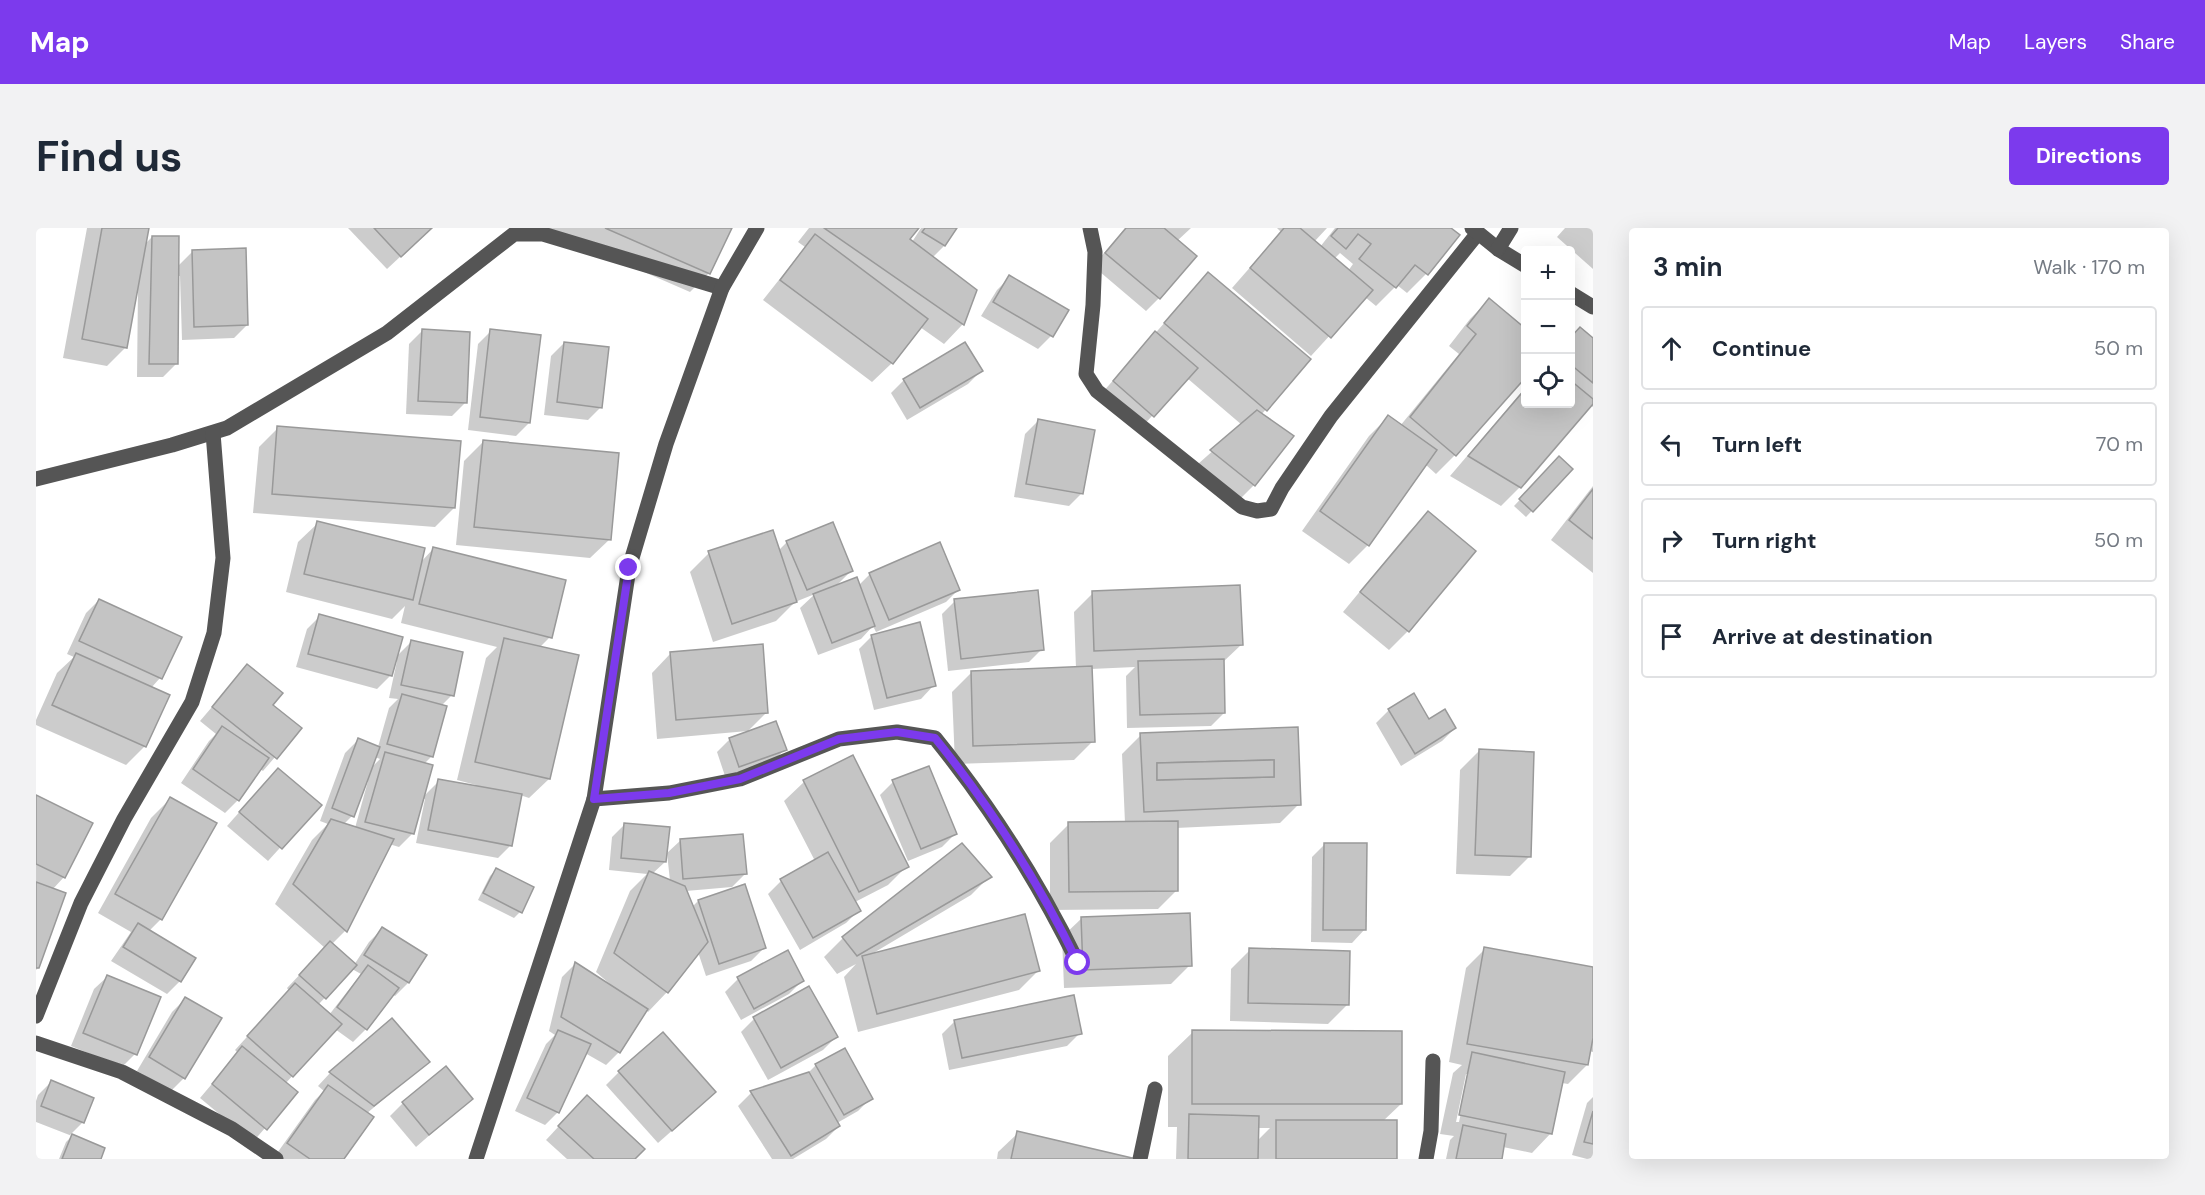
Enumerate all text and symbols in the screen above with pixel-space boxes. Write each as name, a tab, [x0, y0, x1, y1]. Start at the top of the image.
text: Map	[30, 24, 90, 61]
text: Map	[1949, 28, 1991, 56]
text: Layers	[2024, 28, 2087, 56]
text: Share	[2120, 28, 2175, 56]
button: Directions	[2009, 127, 2169, 185]
text: Find us	[36, 129, 182, 184]
map controls	[1521, 246, 1575, 408]
button: +	[1521, 246, 1575, 300]
text: 3 min	[1653, 250, 1722, 284]
text: Walk · 170 m	[2033, 254, 2145, 280]
button: −	[1521, 300, 1575, 354]
icon: ahead	[1655, 332, 1688, 365]
text: Continue	[1712, 334, 1811, 363]
text: 50 m	[2094, 335, 2143, 361]
button: locate	[1521, 354, 1575, 408]
icon: left	[1655, 428, 1688, 461]
text: Turn left	[1712, 430, 1802, 459]
text: 70 m	[2096, 431, 2143, 457]
icon: right	[1655, 524, 1688, 557]
text: Turn right	[1712, 526, 1817, 555]
text: 50 m	[2094, 527, 2143, 553]
route end	[615, 554, 641, 580]
icon: arrive	[1655, 620, 1688, 653]
text: Arrive at destination	[1712, 622, 1933, 651]
route start	[1064, 949, 1090, 975]

